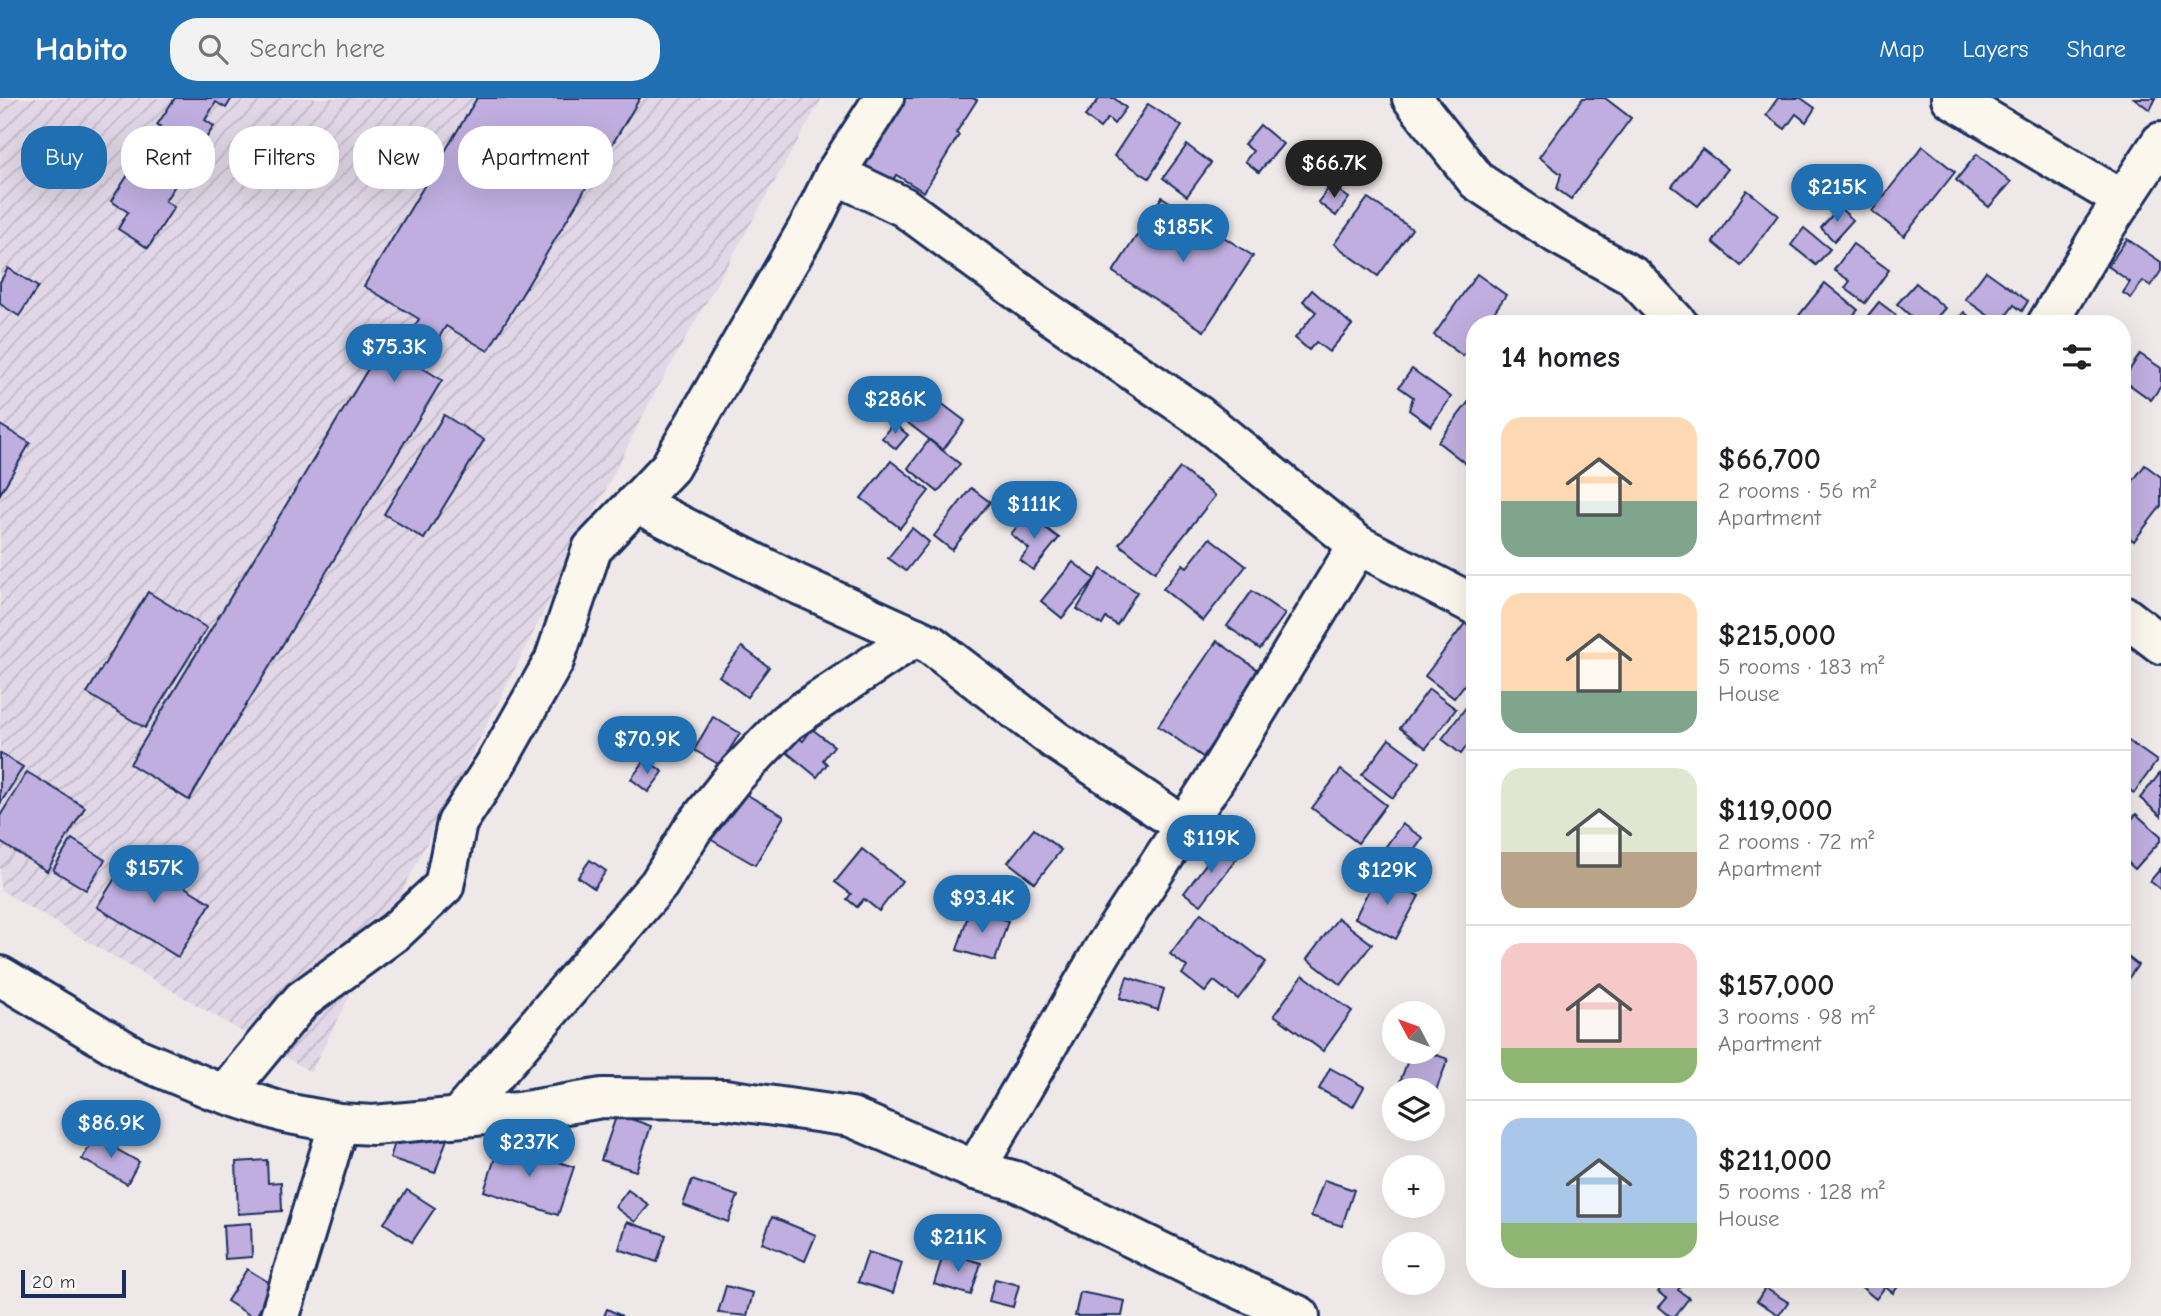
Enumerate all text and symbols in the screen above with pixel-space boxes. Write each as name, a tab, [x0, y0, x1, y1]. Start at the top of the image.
search box	[170, 18, 660, 81]
text: Habito	[35, 30, 128, 68]
icon: search	[194, 30, 232, 68]
text: Search here	[250, 34, 385, 64]
text: Map	[1879, 35, 1925, 63]
text: Layers	[1963, 35, 2028, 63]
text: Share	[2066, 35, 2126, 63]
chip: Buy	[21, 126, 107, 189]
chip: Rent	[121, 126, 215, 189]
chip: Filters	[229, 126, 339, 189]
chip: New	[353, 126, 444, 189]
chip: Apartment	[458, 126, 613, 189]
pin: $66.7K	[1277, 140, 1391, 200]
text: $66.7K	[1301, 149, 1367, 176]
pin: $215K	[1788, 164, 1886, 224]
text: $215K	[1807, 173, 1867, 200]
pin: $185K	[1134, 204, 1232, 264]
text: $185K	[1153, 213, 1213, 240]
pin: $75.3K	[337, 324, 451, 384]
text: $75.3K	[362, 333, 426, 360]
icon: filters	[2058, 338, 2096, 376]
text: 14 homes	[1501, 340, 1620, 375]
pin: $286K	[846, 376, 944, 436]
text: $286K	[864, 385, 926, 412]
text: $66,700	[1718, 442, 1821, 477]
icon: home	[1557, 445, 1641, 529]
text: 2 rooms · 56 m²	[1718, 477, 1876, 504]
pin: $111K	[985, 482, 1083, 541]
text: $111K	[1007, 490, 1061, 517]
text: Apartment	[1718, 504, 1821, 531]
text: $215,000	[1718, 618, 1836, 653]
icon: home	[1557, 621, 1641, 705]
text: 5 rooms · 183 m²	[1718, 653, 1884, 680]
text: House	[1718, 680, 1780, 707]
pin: $70.9K	[590, 716, 704, 776]
text: $70.9K	[614, 725, 680, 752]
text: $119,000	[1718, 793, 1833, 828]
icon: home	[1557, 796, 1641, 880]
pin: $119K	[1162, 816, 1260, 875]
text: $119K	[1183, 824, 1239, 851]
text: 2 rooms · 72 m²	[1718, 828, 1874, 855]
pin: $157K	[105, 846, 203, 905]
pin: $129K	[1338, 848, 1436, 907]
text: $157K	[125, 854, 183, 881]
text: Apartment	[1718, 855, 1821, 882]
text: $129K	[1357, 856, 1417, 883]
pin: $93.4K	[925, 876, 1039, 935]
text: $93.4K	[949, 884, 1015, 911]
text: $157,000	[1718, 968, 1835, 1003]
icon: home	[1557, 971, 1641, 1055]
north arrow	[1382, 1001, 1446, 1064]
map controls	[1382, 1001, 1445, 1295]
text: 3 rooms · 98 m²	[1718, 1003, 1875, 1030]
text: Apartment	[1718, 1030, 1821, 1057]
button: layers	[1382, 1078, 1445, 1141]
pin: $86.9K	[54, 1100, 168, 1160]
text: $86.9K	[78, 1109, 144, 1136]
pin: $237K	[480, 1119, 578, 1179]
text: $237K	[499, 1128, 559, 1155]
text: $211,000	[1718, 1143, 1832, 1178]
icon: home	[1557, 1146, 1641, 1230]
button: +	[1382, 1155, 1445, 1218]
text: 5 rooms · 128 m²	[1718, 1178, 1885, 1205]
text: House	[1718, 1205, 1780, 1232]
pin: $211K	[909, 1214, 1007, 1274]
text: $211K	[930, 1223, 986, 1250]
button: −	[1382, 1232, 1445, 1295]
scale bar	[21, 1267, 126, 1299]
text: 20 m	[32, 1271, 76, 1293]

